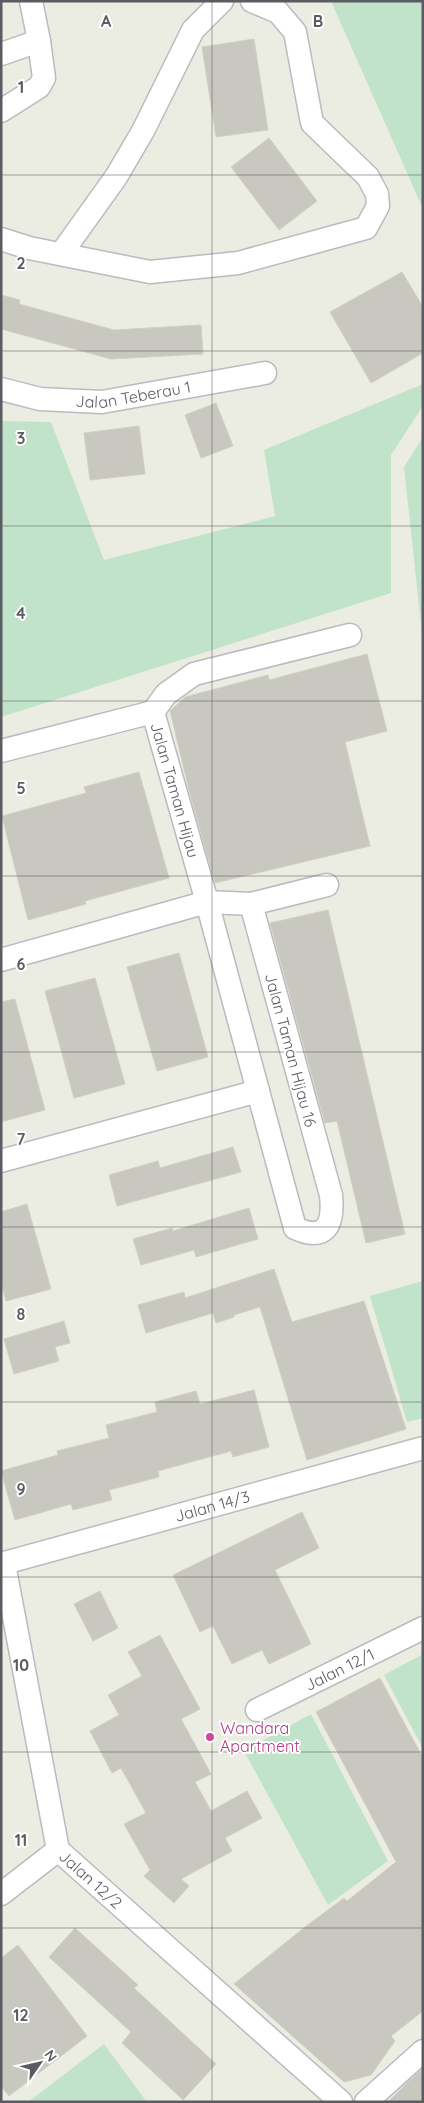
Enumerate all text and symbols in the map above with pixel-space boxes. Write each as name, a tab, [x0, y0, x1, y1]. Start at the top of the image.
text: A	[101, 11, 112, 31]
text: B	[313, 11, 323, 31]
text: 1	[18, 77, 24, 97]
text: 2	[16, 253, 26, 273]
street label: Jalan Teberau 1	[75, 376, 192, 413]
text: 3	[17, 428, 25, 448]
text: 4	[16, 603, 26, 623]
street label: Jalan Taman Hijau	[146, 720, 204, 860]
text: 5	[16, 778, 26, 798]
text: 6	[17, 954, 26, 974]
street label: Jalan Taman Hijau 16	[261, 971, 321, 1129]
text: 7	[17, 1129, 26, 1149]
text: 8	[17, 1304, 26, 1324]
text: 9	[16, 1479, 26, 1499]
street label: Jalan 14/3	[173, 1486, 252, 1526]
street label: Jalan 12/1	[301, 1644, 378, 1695]
text: 10	[13, 1655, 29, 1675]
place label: Wandara Apartment	[220, 1718, 300, 1756]
marker: Wandara Apartment	[204, 1731, 216, 1743]
text: 11	[15, 1830, 27, 1850]
street label: Jalan 12/2	[55, 1846, 127, 1913]
text: 12	[13, 2005, 29, 2025]
north arrow	[15, 2038, 65, 2088]
text: N	[40, 2046, 61, 2065]

